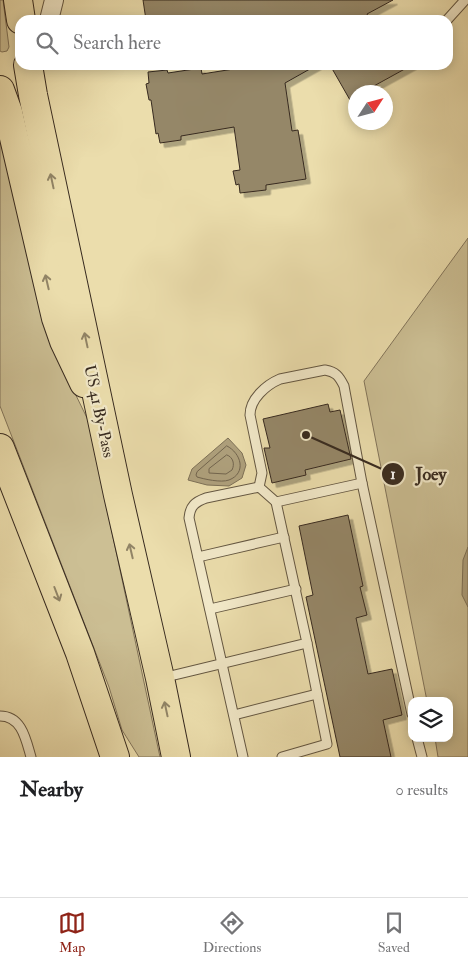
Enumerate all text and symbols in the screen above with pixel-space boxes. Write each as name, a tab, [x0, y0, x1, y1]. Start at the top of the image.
search box	[15, 15, 453, 70]
icon: search	[33, 29, 61, 57]
text: Search here	[73, 31, 161, 55]
north arrow	[348, 85, 393, 130]
one-way arrow	[47, 174, 56, 190]
one-way arrow	[42, 275, 51, 291]
one-way arrow	[80, 333, 90, 349]
street label: US 41 By-Pass	[79, 363, 119, 459]
callout: Joey	[381, 457, 457, 490]
text: Joey	[414, 463, 448, 486]
text: 1	[390, 465, 396, 484]
one-way arrow	[126, 543, 135, 559]
one-way arrow	[53, 586, 62, 601]
map controls	[408, 697, 453, 742]
button: layers	[408, 697, 453, 742]
one-way arrow	[161, 702, 170, 718]
text: Nearby	[20, 776, 83, 803]
text: 0 results	[395, 780, 448, 800]
tab: Map	[58, 909, 86, 956]
tab: Directions	[203, 909, 261, 956]
tab: Saved	[378, 909, 410, 956]

